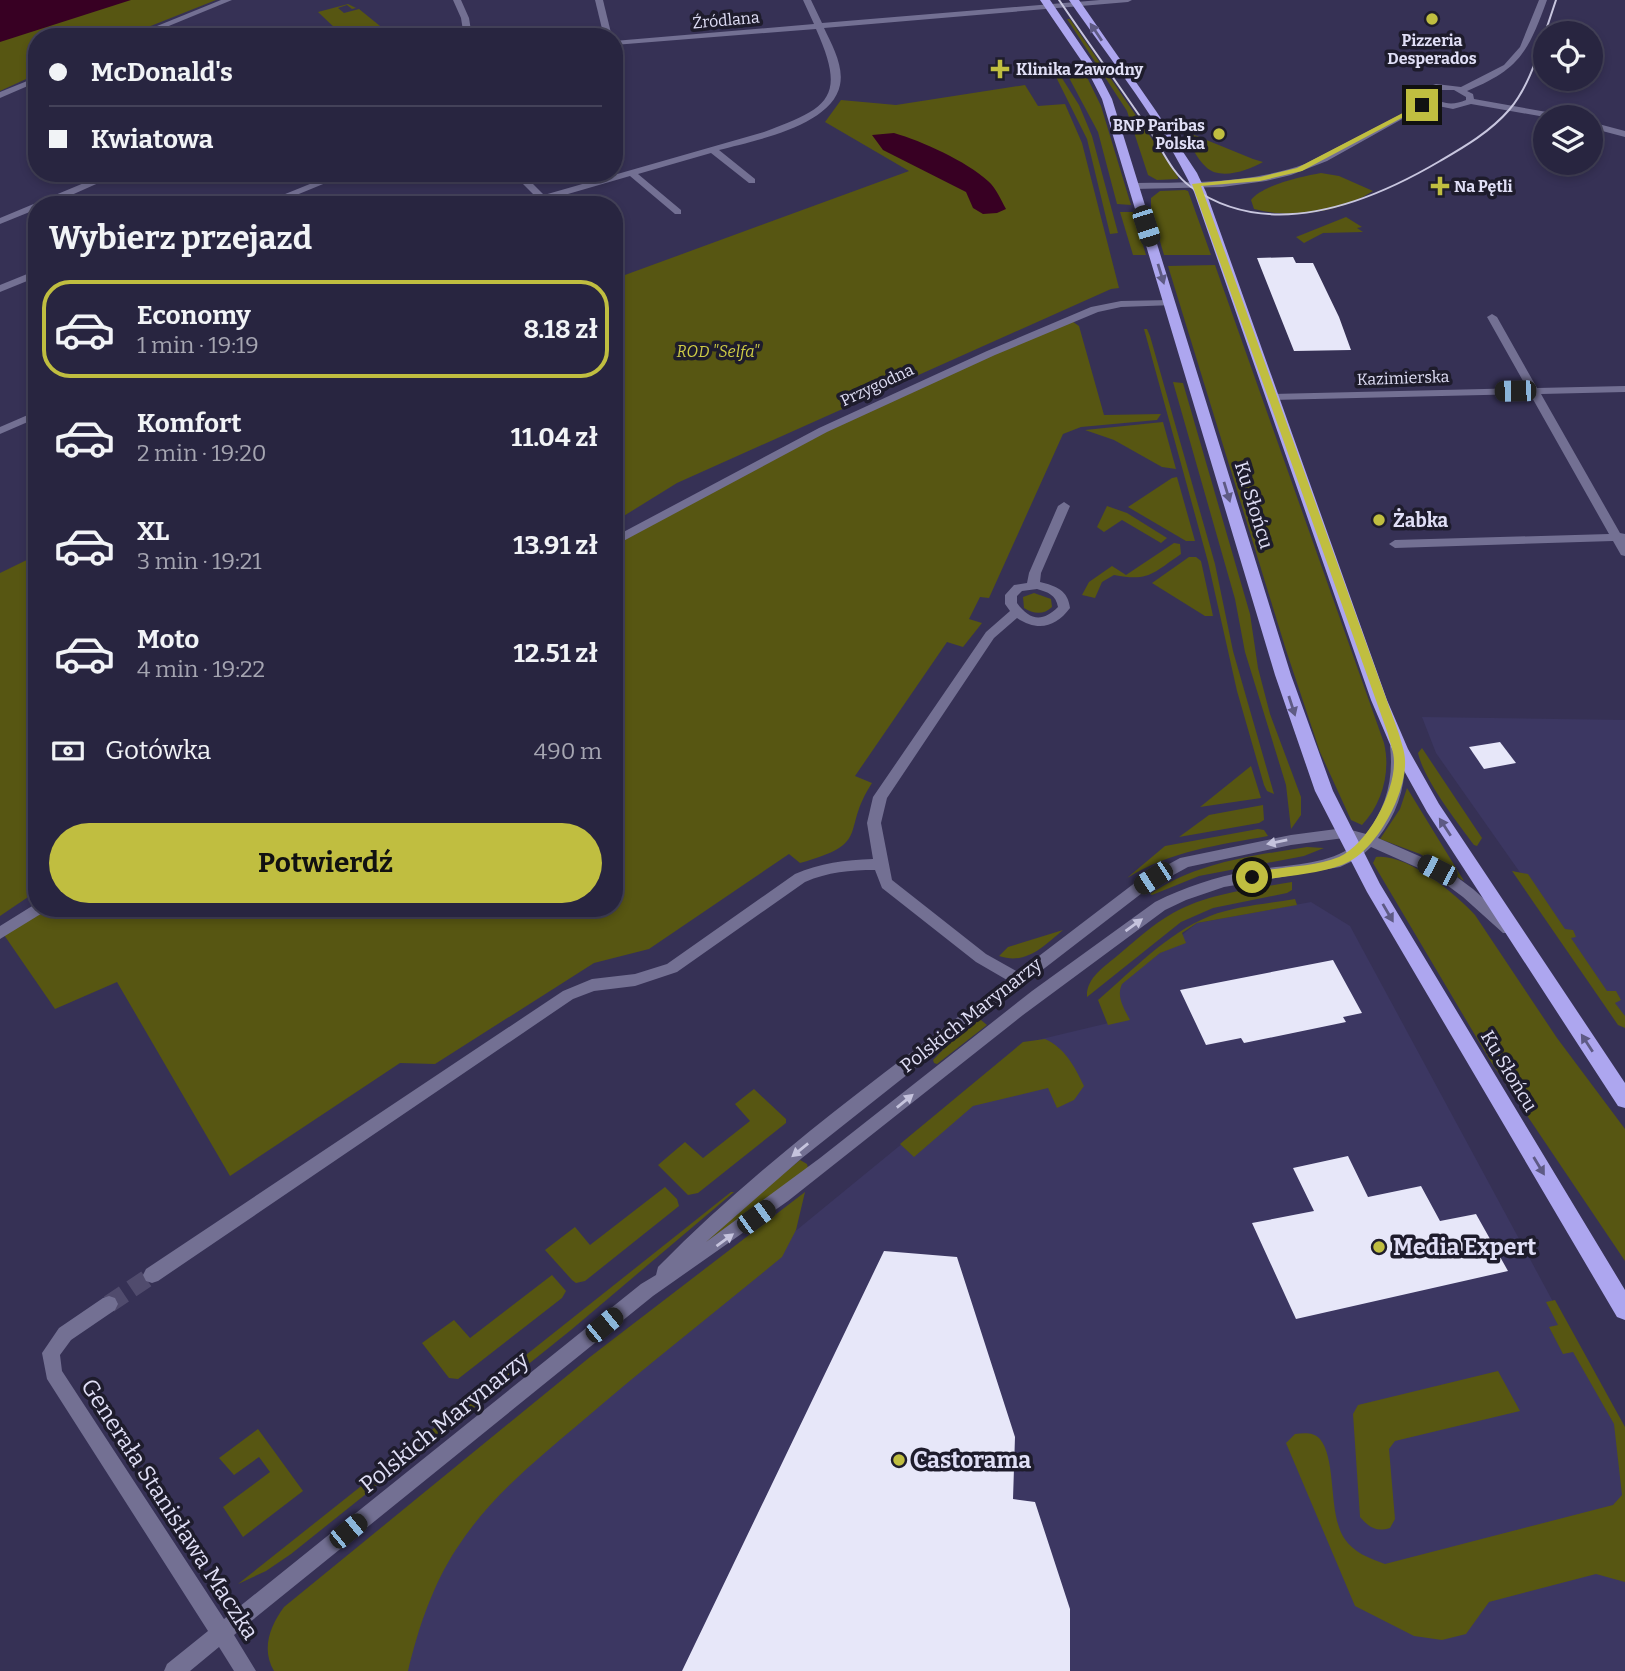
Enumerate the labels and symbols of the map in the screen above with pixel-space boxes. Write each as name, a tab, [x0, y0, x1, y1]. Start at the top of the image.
street label: Źródlana	[692, 7, 761, 32]
marker: Pizzeria Desperados	[1424, 11, 1440, 27]
one-way arrow	[1090, 22, 1103, 42]
place label: Pizzeria Desperados	[1387, 31, 1477, 68]
marker: Klinika Zawodny	[990, 59, 1010, 79]
place label: Klinika Zawodny	[1016, 60, 1143, 79]
route end	[1406, 89, 1438, 121]
place label: BNP Paribas Polska	[1113, 116, 1205, 153]
marker: BNP Paribas Polska	[1211, 126, 1227, 142]
place label: Na Pętli	[1454, 177, 1513, 196]
marker: Na Pętli	[1432, 178, 1448, 194]
car	[1130, 203, 1163, 249]
one-way arrow	[1156, 264, 1167, 285]
park label: ROD "Selfa"	[677, 342, 761, 361]
street label: Przygodna	[837, 360, 917, 410]
street label: Kazimierska	[1356, 367, 1450, 389]
car	[1494, 380, 1537, 402]
street label: Ku Słońcu	[1230, 458, 1278, 552]
one-way arrow	[1222, 482, 1232, 503]
place label: Żabka	[1393, 508, 1449, 532]
marker: Żabka	[1371, 512, 1387, 528]
one-way arrow	[1288, 695, 1298, 716]
one-way arrow	[1438, 818, 1452, 836]
one-way arrow	[1266, 837, 1288, 848]
car	[1414, 851, 1461, 889]
car	[1130, 858, 1177, 898]
route start	[1236, 861, 1268, 893]
one-way arrow	[1382, 904, 1395, 923]
one-way arrow	[1125, 918, 1143, 932]
street label: Polskich Marynarzy	[896, 952, 1047, 1077]
street label: Ku Słońcu	[1476, 1026, 1542, 1116]
one-way arrow	[1581, 1033, 1594, 1052]
one-way arrow	[896, 1094, 913, 1109]
one-way arrow	[791, 1142, 809, 1157]
one-way arrow	[1533, 1157, 1546, 1176]
car	[733, 1196, 780, 1238]
one-way arrow	[716, 1233, 734, 1247]
place label: Media Expert	[1393, 1233, 1536, 1261]
marker: Media Expert	[1371, 1239, 1387, 1255]
car	[582, 1304, 627, 1346]
street label: Polskich Marynarzy	[354, 1345, 535, 1499]
street label: Generała Stanisława Maczka	[75, 1373, 265, 1645]
place label: Castorama	[913, 1446, 1031, 1474]
marker: Castorama	[891, 1452, 907, 1468]
car	[326, 1510, 371, 1552]

